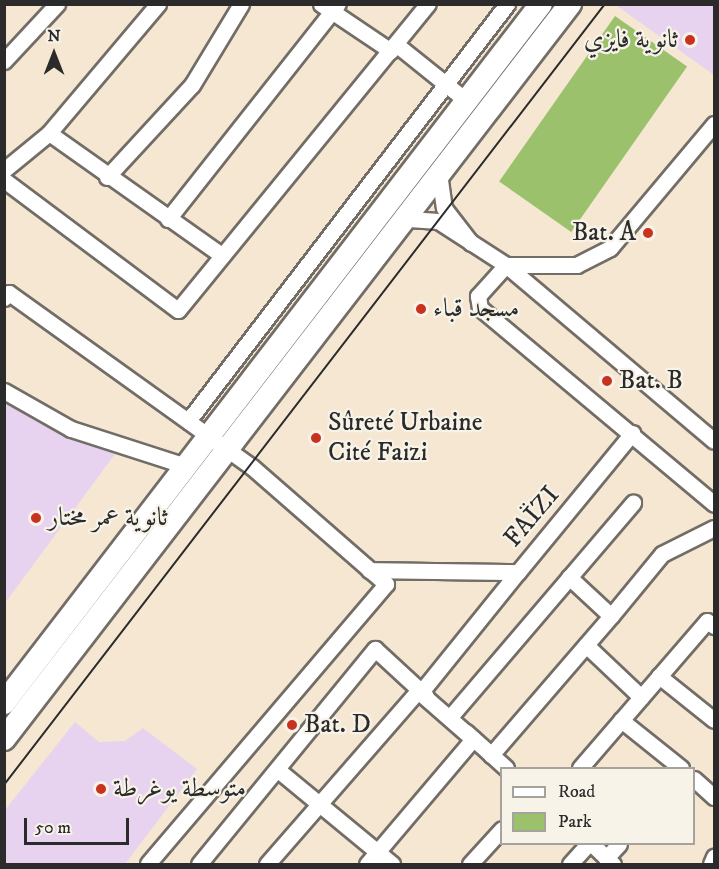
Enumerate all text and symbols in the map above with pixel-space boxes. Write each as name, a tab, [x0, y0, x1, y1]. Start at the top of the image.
north arrow	[24, 24, 84, 84]
place label: ثانوية فايزي	[584, 24, 678, 56]
text: N	[47, 26, 61, 46]
marker: ثانوية فايزي	[683, 33, 697, 47]
place label: Bat. A	[572, 217, 636, 249]
marker: Bat. A	[641, 226, 655, 240]
place label: مسجد قباء	[433, 293, 519, 325]
marker: مسجد قباء	[414, 302, 428, 316]
place label: Bat. B	[619, 365, 683, 397]
marker: Bat. B	[600, 374, 614, 388]
place label: Sûreté Urbaine Cité Faizi	[328, 407, 483, 468]
marker: Sûreté Urbaine Cité Faizi	[309, 431, 323, 445]
street label: FAÏZI	[498, 480, 566, 554]
place label: ثانوية عمر مختار	[48, 502, 168, 534]
marker: ثانوية عمر مختار	[29, 511, 43, 525]
place label: Bat. D	[304, 709, 371, 741]
marker: Bat. D	[285, 718, 299, 732]
legend	[500, 767, 695, 845]
place label: متوسطة يوغرطة	[113, 773, 246, 805]
text: Road	[558, 781, 595, 803]
marker: متوسطة يوغرطة	[94, 782, 108, 796]
scale bar	[27, 806, 132, 844]
text: Park	[558, 811, 592, 833]
text: 50 m	[35, 817, 71, 839]

